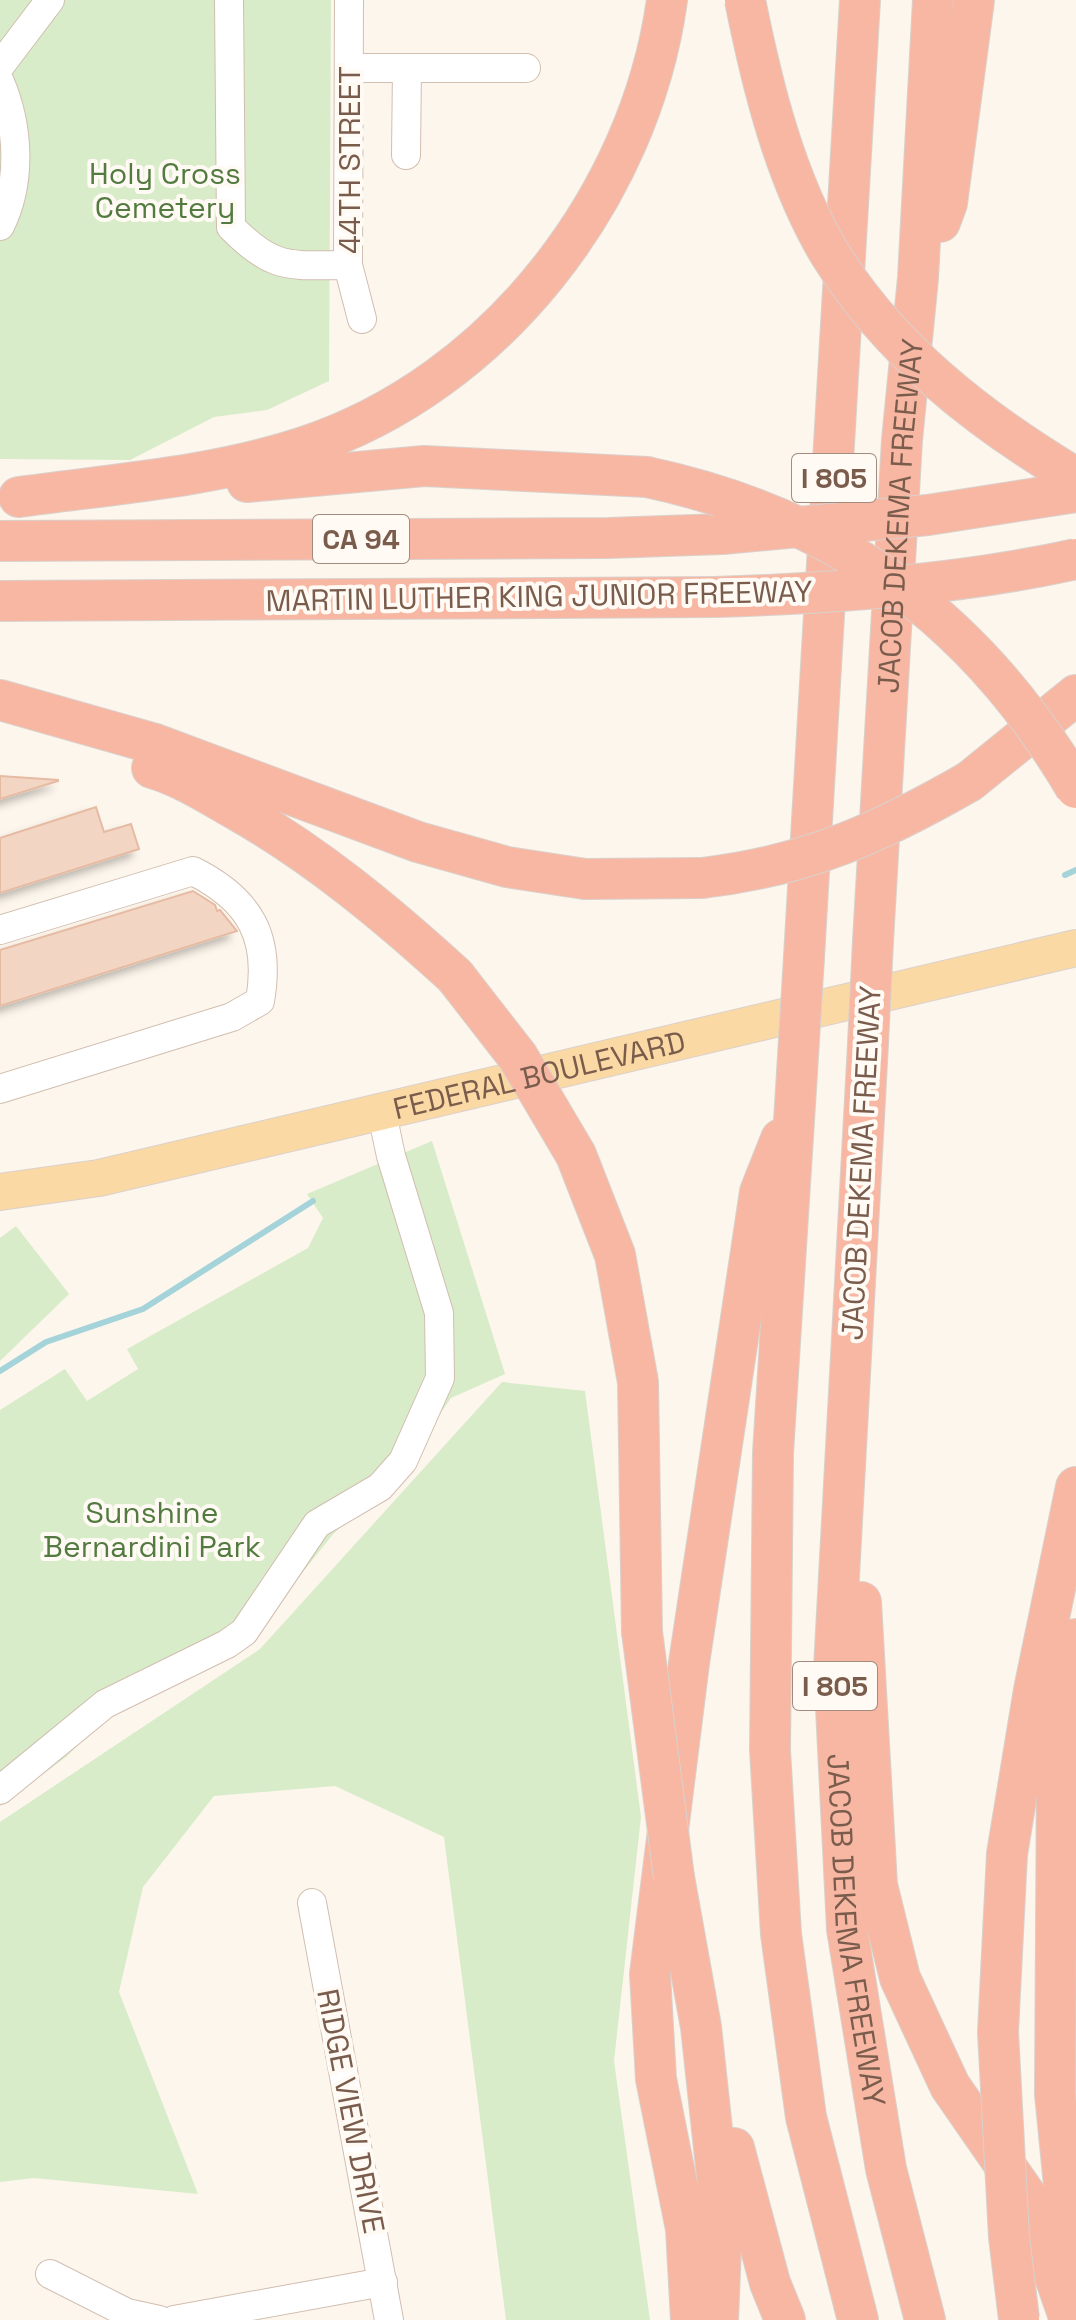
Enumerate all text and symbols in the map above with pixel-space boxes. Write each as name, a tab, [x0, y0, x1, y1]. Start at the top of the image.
street label: 44TH STREET	[330, 66, 369, 254]
park label: Holy Cross Cemetery	[89, 154, 241, 227]
street label: JACOB DEKEMA FREEWAY	[868, 337, 931, 694]
road number: I 805	[792, 454, 876, 502]
road number: CA 94	[313, 515, 409, 563]
street label: MARTIN LUTHER KING JUNIOR FREEWAY	[265, 572, 813, 620]
street label: JACOB DEKEMA FREEWAY	[832, 985, 890, 1341]
street label: FEDERAL BOULEVARD	[389, 1021, 689, 1128]
park label: Sunshine Bernardini Park	[43, 1493, 261, 1566]
road number: I 805	[793, 1662, 877, 1710]
street label: JACOB DEKEMA FREEWAY	[819, 1752, 895, 2109]
street label: RIDGE VIEW DRIVE	[308, 1985, 394, 2237]

